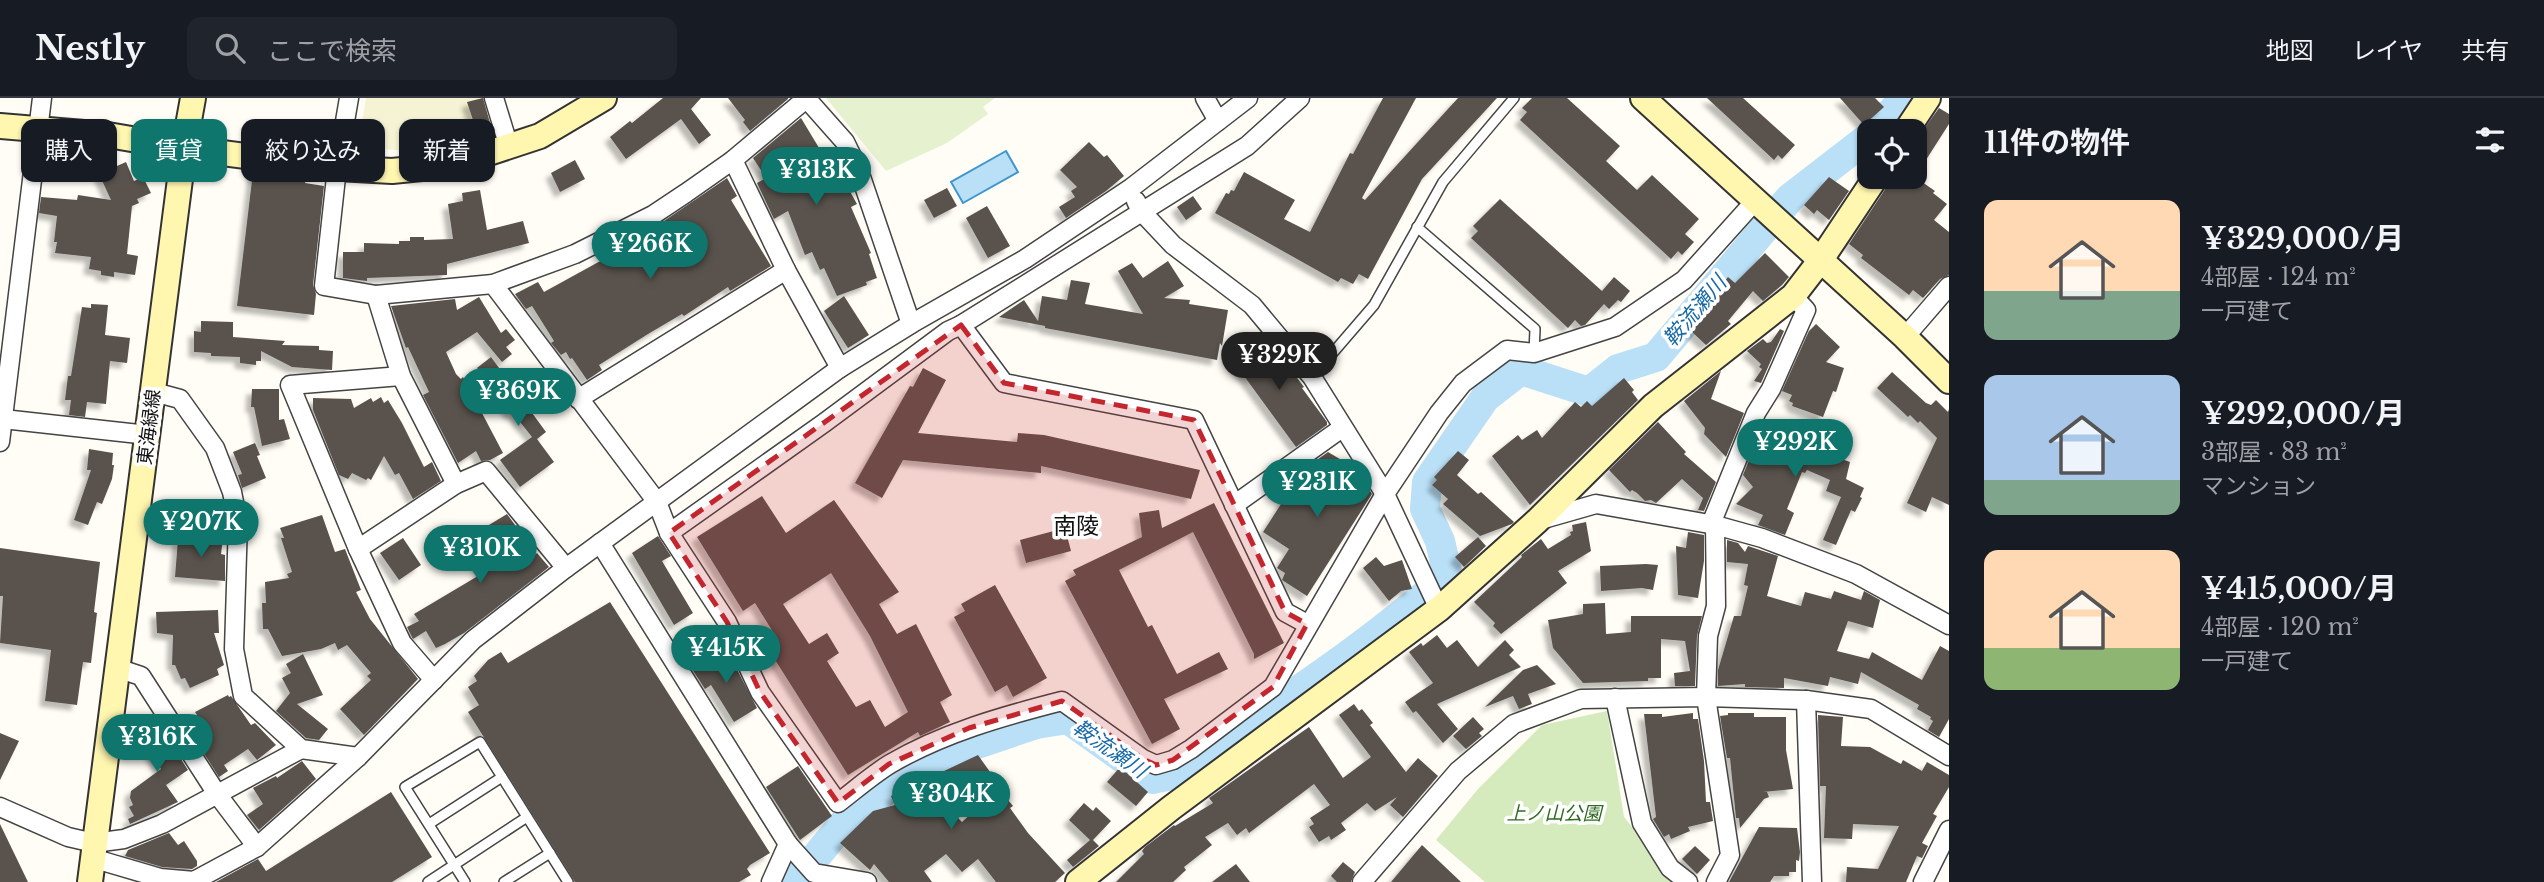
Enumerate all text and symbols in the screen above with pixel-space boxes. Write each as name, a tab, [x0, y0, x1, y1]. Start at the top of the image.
search box	[187, 17, 677, 80]
text: Nestly	[35, 28, 145, 69]
icon: search	[211, 29, 249, 67]
text: ここで検索	[267, 35, 397, 67]
text: 地図	[2266, 36, 2314, 65]
text: レイヤ	[2352, 36, 2423, 65]
text: 共有	[2461, 36, 2509, 65]
chip: 購入	[21, 119, 117, 182]
chip: 賃貸	[131, 119, 227, 182]
chip: 絞り込み	[241, 119, 385, 182]
chip: 新着	[399, 119, 495, 182]
map controls	[1857, 119, 1927, 189]
button: locate	[1857, 119, 1927, 189]
icon: filters	[2471, 121, 2509, 159]
text: 11件の物件	[1984, 124, 2130, 161]
pin: ¥313K	[767, 148, 865, 207]
text: ¥313K	[777, 156, 855, 184]
text: ¥329,000/月	[2201, 220, 2404, 257]
pin: ¥266K	[601, 222, 699, 281]
icon: home	[2040, 228, 2124, 312]
text: ¥266K	[608, 230, 692, 258]
text: 4部屋 · 124 m²	[2201, 263, 2356, 291]
water label: 鞍流瀬川	[1658, 269, 1733, 352]
text: 一戸建て	[2201, 297, 2293, 325]
pin: ¥329K	[1230, 332, 1328, 392]
text: ¥329K	[1237, 341, 1321, 369]
pin: ¥369K	[469, 368, 567, 428]
text: ¥369K	[476, 377, 560, 405]
street label: 東海緑線	[133, 388, 165, 466]
text: ¥292,000/月	[2201, 395, 2405, 432]
icon: home	[2040, 403, 2124, 487]
pin: ¥292K	[1746, 420, 1844, 479]
text: ¥292K	[1753, 428, 1837, 456]
text: 3部屋 · 83 m²	[2201, 438, 2347, 466]
pin: ¥231K	[1268, 460, 1366, 519]
text: ¥231K	[1278, 468, 1356, 496]
text: マンション	[2201, 472, 2316, 500]
pin: ¥207K	[152, 500, 250, 559]
text: ¥207K	[160, 508, 242, 536]
district label: 南陵	[1053, 512, 1099, 540]
pin: ¥310K	[431, 526, 529, 585]
text: ¥310K	[440, 534, 520, 562]
text: ¥415,000/月	[2201, 570, 2397, 607]
icon: home	[2040, 578, 2124, 662]
text: 4部屋 · 120 m²	[2201, 613, 2359, 641]
pin: ¥415K	[677, 626, 775, 685]
text: ¥415K	[687, 634, 765, 662]
text: 一戸建て	[2201, 647, 2293, 675]
pin: ¥316K	[108, 714, 206, 774]
water label: 鞍流瀬川	[1068, 714, 1153, 785]
text: ¥316K	[118, 723, 196, 751]
pin: ¥304K	[902, 772, 1000, 831]
text: ¥304K	[908, 780, 994, 808]
park label: 上ノ山公園	[1506, 802, 1604, 825]

